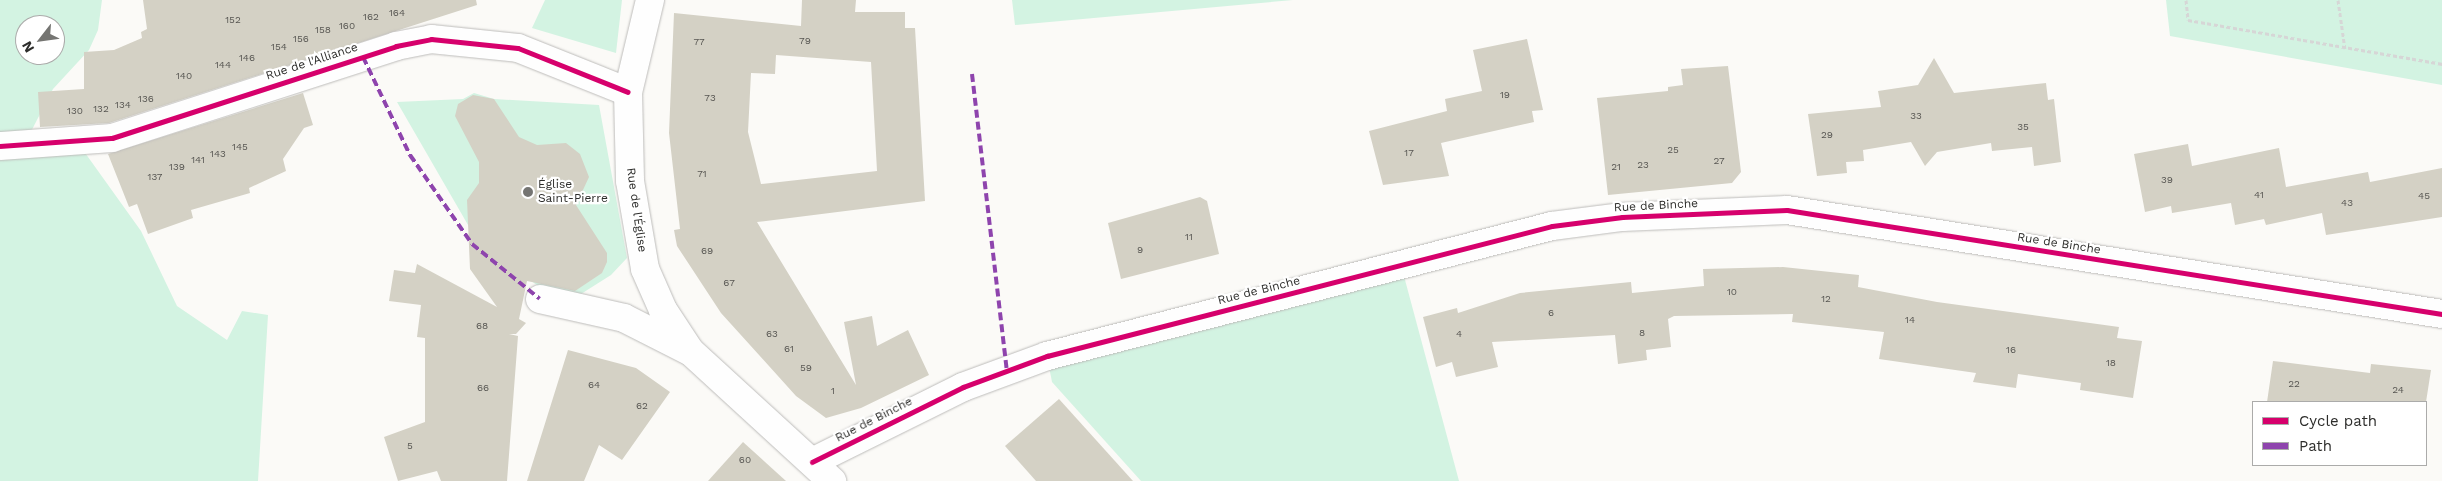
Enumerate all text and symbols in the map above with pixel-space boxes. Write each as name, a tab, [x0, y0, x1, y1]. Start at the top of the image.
house number: 164	[389, 7, 405, 19]
house number: 162	[363, 11, 379, 23]
house number: 152	[225, 14, 241, 26]
north arrow	[15, 15, 65, 65]
house number: 160	[339, 20, 355, 32]
house number: 158	[315, 24, 331, 36]
house number: 156	[293, 33, 309, 45]
house number: 79	[799, 35, 811, 47]
house number: 77	[693, 36, 705, 48]
text: N	[18, 39, 37, 55]
street label: Rue de l'Alliance	[264, 40, 360, 84]
house number: 154	[271, 41, 287, 53]
house number: 146	[239, 52, 255, 64]
house number: 144	[215, 59, 231, 71]
house number: 140	[176, 70, 192, 82]
house number: 19	[1500, 89, 1510, 101]
house number: 73	[704, 92, 716, 104]
house number: 136	[138, 93, 154, 105]
house number: 134	[115, 99, 131, 111]
house number: 132	[93, 103, 109, 115]
house number: 130	[67, 105, 83, 117]
house number: 33	[1910, 110, 1922, 122]
house number: 35	[2017, 121, 2029, 133]
house number: 29	[1821, 129, 1833, 141]
house number: 145	[232, 141, 248, 153]
house number: 25	[1667, 144, 1679, 156]
house number: 17	[1404, 147, 1414, 159]
house number: 143	[210, 148, 226, 160]
house number: 141	[191, 154, 205, 166]
house number: 27	[1713, 155, 1725, 167]
house number: 23	[1637, 159, 1649, 171]
house number: 139	[169, 161, 185, 173]
house number: 21	[1611, 161, 1621, 173]
street label: Rue de l'Église	[623, 167, 649, 253]
house number: 71	[697, 168, 707, 180]
house number: 137	[148, 171, 162, 183]
house number: 39	[2161, 174, 2173, 186]
place label: Église Saint-Pierre	[538, 178, 608, 206]
marker: Église Saint-Pierre	[522, 186, 534, 198]
house number: 41	[2254, 189, 2264, 201]
house number: 45	[2418, 190, 2430, 202]
street label: Rue de Binche	[1614, 197, 1698, 215]
house number: 43	[2341, 197, 2353, 209]
street label: Rue de Binche	[2016, 230, 2102, 258]
house number: 11	[1185, 231, 1193, 243]
house number: 9	[1137, 244, 1143, 256]
house number: 69	[701, 245, 713, 257]
street label: Rue de Binche	[1216, 274, 1302, 308]
house number: 67	[723, 277, 735, 289]
house number: 10	[1727, 286, 1737, 298]
house number: 12	[1821, 293, 1831, 305]
house number: 6	[1548, 307, 1554, 319]
house number: 14	[1905, 314, 1915, 326]
house number: 68	[476, 320, 488, 332]
house number: 8	[1639, 327, 1645, 339]
house number: 63	[766, 328, 778, 340]
house number: 4	[1456, 328, 1462, 340]
house number: 61	[784, 343, 794, 355]
house number: 16	[2006, 344, 2016, 356]
house number: 18	[2106, 357, 2116, 369]
house number: 59	[800, 362, 812, 374]
house number: 22	[2288, 378, 2300, 390]
house number: 64	[588, 379, 600, 391]
house number: 66	[477, 382, 489, 394]
house number: 24	[2392, 384, 2404, 396]
house number: 1	[831, 385, 835, 397]
street label: Rue de Binche	[833, 394, 915, 446]
house number: 62	[636, 400, 648, 412]
legend	[2252, 401, 2427, 466]
text: Cycle path	[2299, 412, 2377, 430]
text: Path	[2299, 437, 2332, 455]
house number: 5	[407, 440, 413, 452]
house number: 60	[739, 454, 751, 466]

